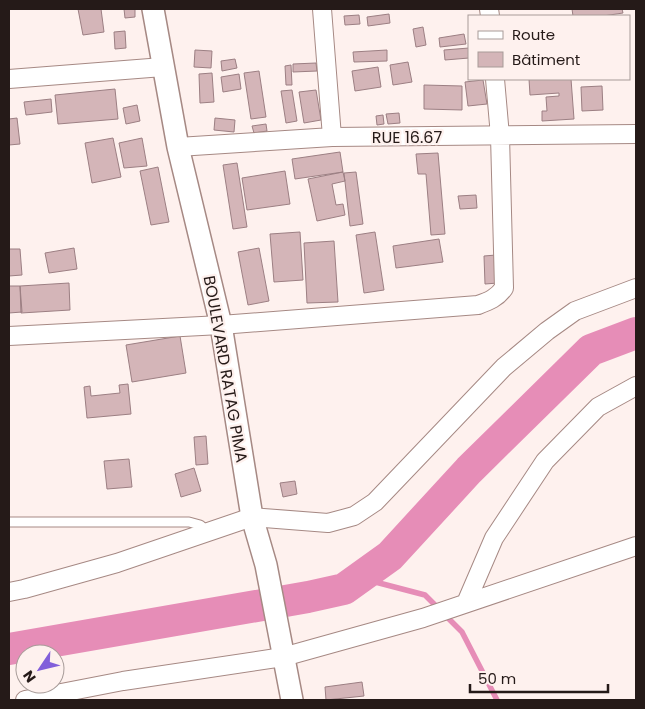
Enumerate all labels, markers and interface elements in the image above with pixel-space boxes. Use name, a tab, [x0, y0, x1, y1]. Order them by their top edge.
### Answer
legend	[468, 15, 630, 80]
text: Route	[512, 24, 555, 45]
text: Bâtiment	[512, 49, 580, 70]
street label: RUE 16.67	[372, 126, 443, 149]
street label: BOULEVARD RATAG PIMA	[198, 274, 253, 465]
north arrow	[15, 644, 65, 694]
scale bar	[470, 662, 608, 694]
text: N	[18, 666, 41, 687]
text: 50 m	[478, 668, 516, 689]

